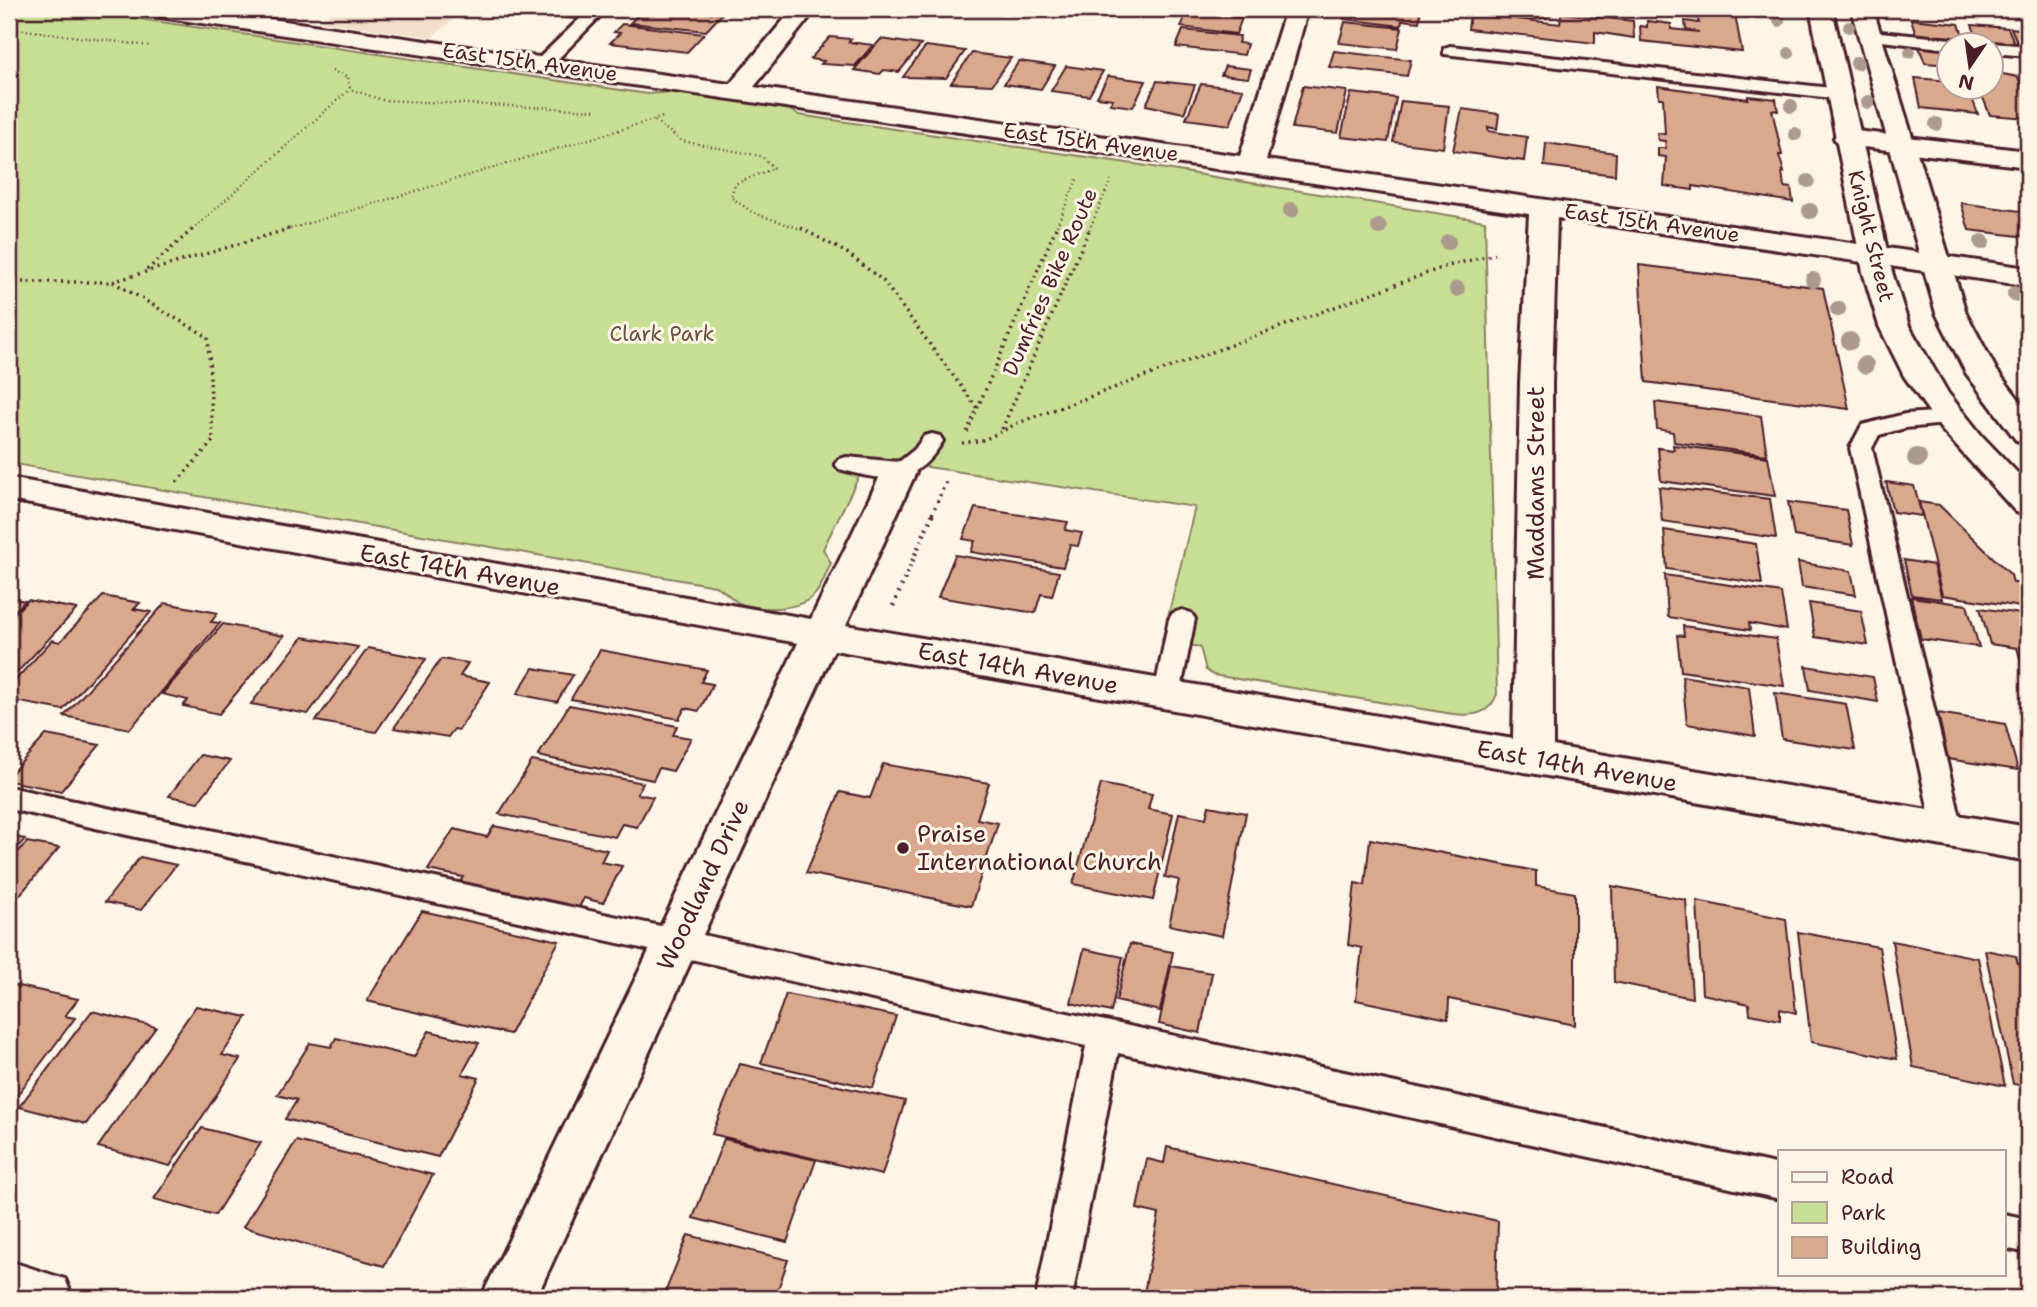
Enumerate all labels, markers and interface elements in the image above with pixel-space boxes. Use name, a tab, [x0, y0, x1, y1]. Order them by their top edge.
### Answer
north arrow	[1936, 32, 2006, 102]
street label: East 15th Avenue	[441, 36, 619, 88]
text: N	[1956, 68, 1976, 96]
street label: East 15th Avenue	[1002, 116, 1180, 168]
street label: Knight Street	[1841, 167, 1901, 305]
street label: Dumfries Bike Route	[996, 184, 1104, 380]
street label: East 15th Avenue	[1563, 197, 1741, 249]
park label: Clark Park	[609, 320, 715, 348]
street label: Maddams Street	[1520, 386, 1552, 580]
street label: East 14th Avenue	[357, 537, 563, 603]
street label: East 14th Avenue	[915, 635, 1121, 701]
street label: East 14th Avenue	[1474, 733, 1680, 799]
street label: Woodland Drive	[649, 794, 757, 976]
place label: Praise International Church	[917, 818, 1162, 878]
marker: Praise International Church	[895, 840, 911, 856]
legend	[1778, 1150, 2006, 1276]
text: Road	[1841, 1163, 1894, 1191]
text: Park	[1841, 1199, 1886, 1227]
text: Building	[1841, 1233, 1921, 1261]

